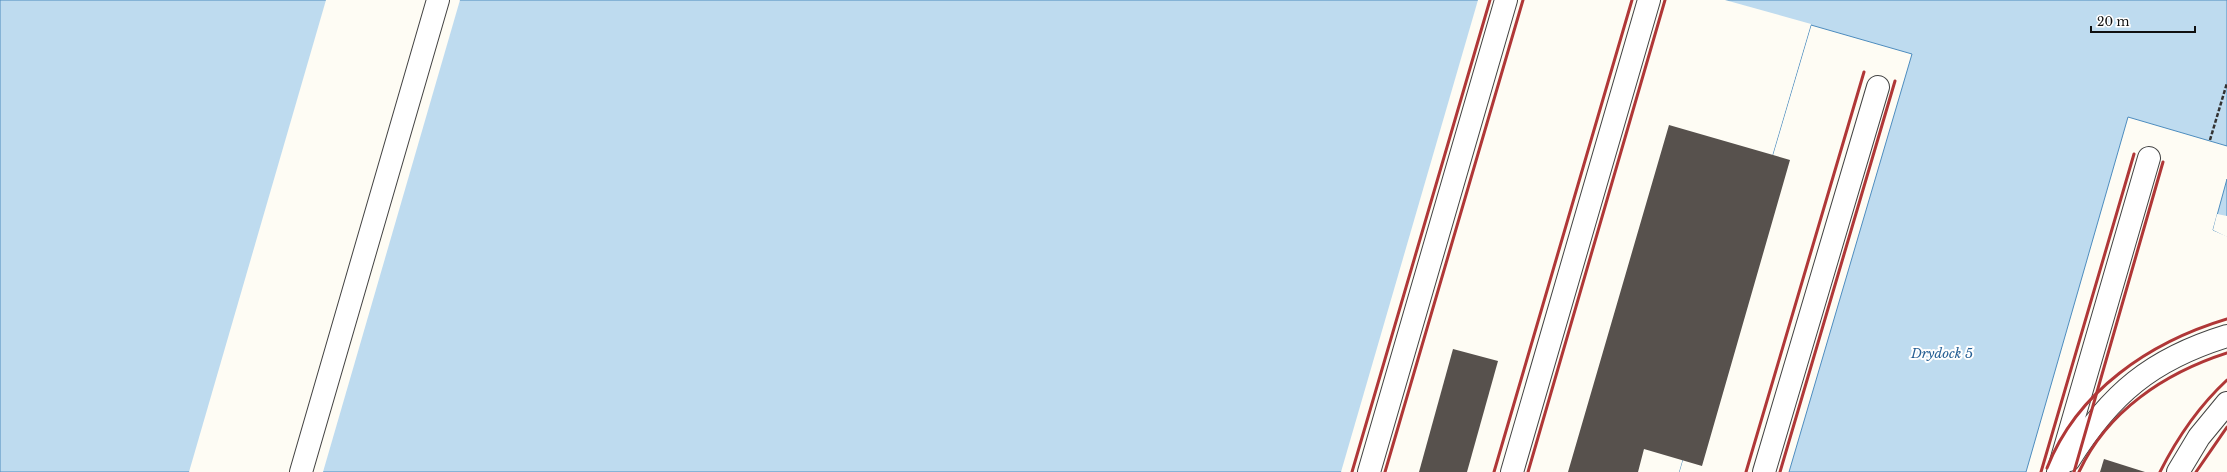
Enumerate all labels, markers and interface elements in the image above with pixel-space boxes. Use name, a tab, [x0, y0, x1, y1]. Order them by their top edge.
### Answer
scale bar	[2091, 8, 2195, 34]
text: 20 m	[2097, 14, 2129, 29]
water label: Drydock 5	[1910, 345, 1973, 362]

